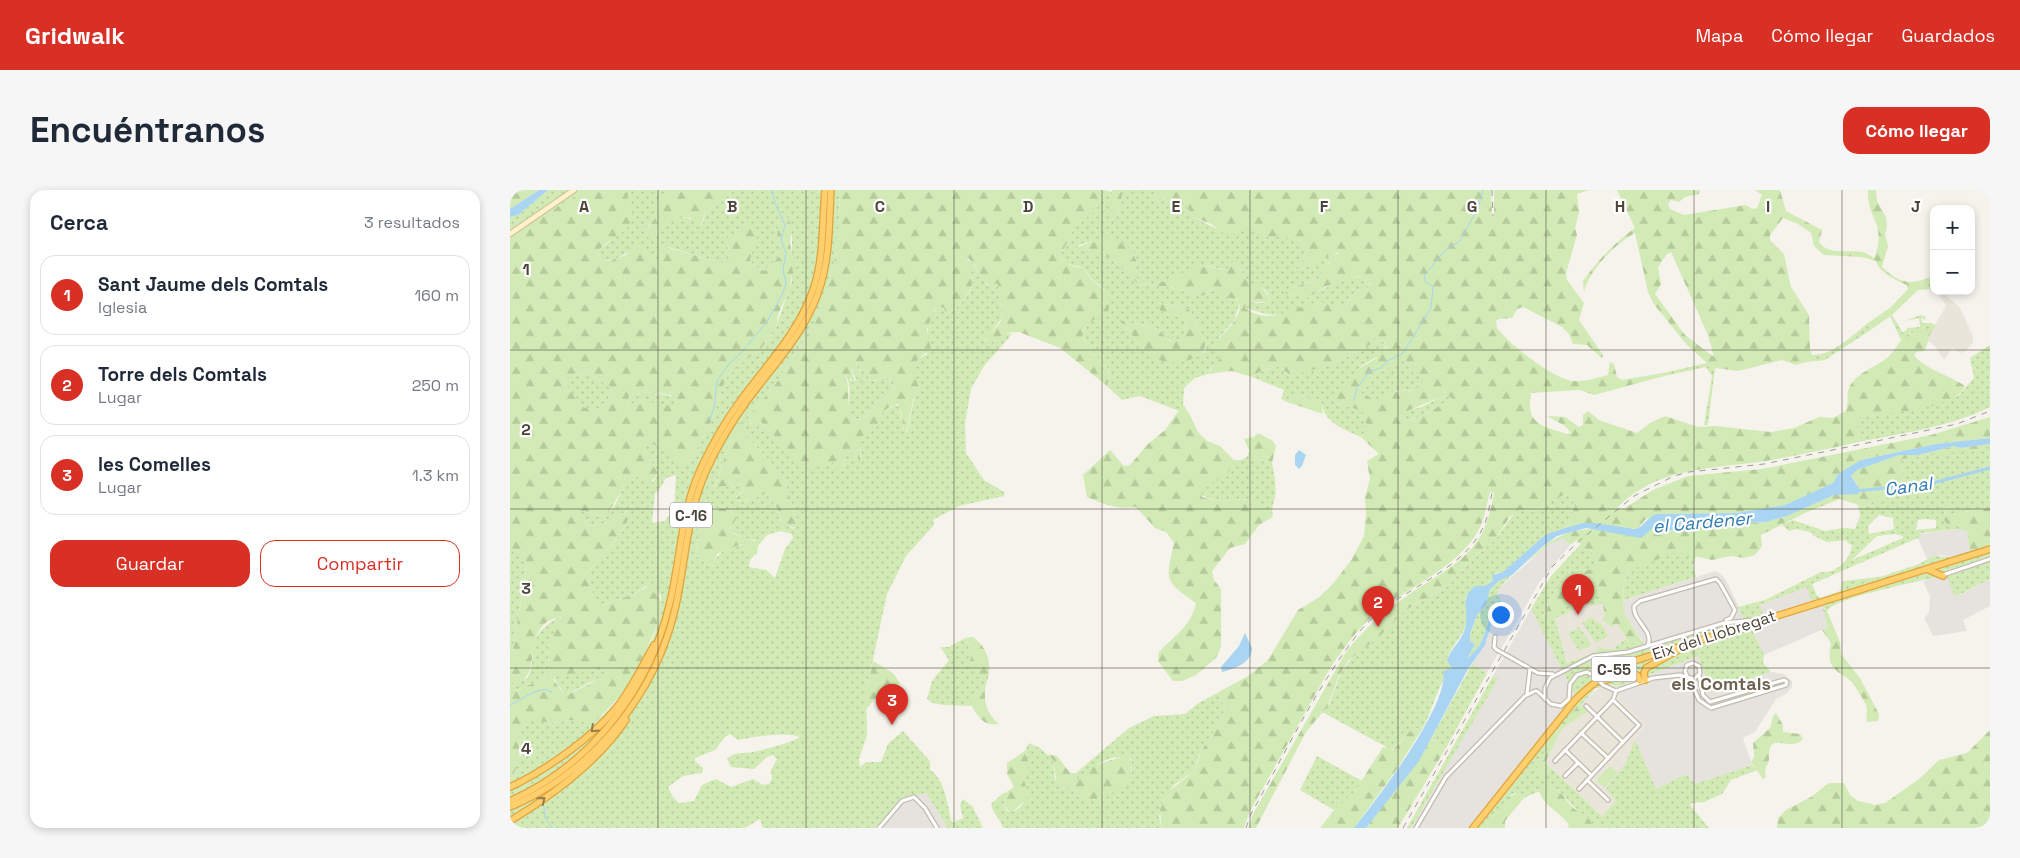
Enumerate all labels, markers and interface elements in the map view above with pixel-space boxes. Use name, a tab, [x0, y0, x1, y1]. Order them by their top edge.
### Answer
text: Gridwalk	[25, 20, 125, 51]
text: Mapa	[1695, 24, 1743, 47]
text: Cómo llegar	[1771, 24, 1873, 47]
text: Guardados	[1901, 24, 1995, 47]
button: Cómo llegar	[1843, 107, 1990, 154]
text: Encuéntranos	[30, 108, 265, 152]
text: A	[579, 196, 589, 217]
text: B	[727, 196, 737, 217]
text: C	[875, 196, 885, 217]
text: D	[1023, 196, 1033, 217]
text: E	[1172, 196, 1181, 217]
text: F	[1320, 196, 1329, 217]
text: G	[1467, 196, 1477, 217]
text: H	[1615, 196, 1625, 217]
text: I	[1766, 196, 1770, 217]
text: J	[1911, 196, 1921, 217]
map controls	[1930, 205, 1975, 295]
button: +	[1930, 205, 1975, 250]
text: Cerca	[50, 209, 108, 236]
text: 3 resultados	[364, 212, 460, 233]
button: −	[1930, 250, 1975, 295]
text: 1	[522, 259, 530, 280]
text: Sant Jaume dels Comtals	[98, 272, 328, 297]
text: 1	[63, 285, 71, 306]
text: 160 m	[414, 285, 459, 306]
text: Iglesia	[98, 297, 147, 318]
text: Torre dels Comtals	[98, 362, 267, 387]
text: 2	[62, 375, 72, 396]
text: 250 m	[412, 375, 459, 396]
text: Lugar	[98, 387, 142, 408]
text: 2	[521, 419, 531, 440]
text: les Comelles	[98, 452, 211, 477]
text: 3	[62, 465, 72, 486]
text: 1.3 km	[412, 465, 459, 486]
water label: Canal	[1883, 471, 1936, 501]
text: Lugar	[98, 477, 142, 498]
road number: C-16	[670, 502, 712, 528]
water label: el Cardener	[1652, 506, 1754, 538]
button: Guardar	[50, 540, 250, 587]
button: Compartir	[260, 540, 460, 587]
pin: 1	[1562, 574, 1594, 615]
text: 3	[521, 578, 531, 599]
pin: 2	[1362, 586, 1394, 627]
your location	[1488, 602, 1514, 628]
street label: Eix del Llobregat	[1650, 605, 1778, 665]
road number: C-55	[1592, 656, 1636, 682]
district label: els Comtals	[1671, 672, 1771, 695]
pin: 3	[876, 684, 908, 725]
one-way arrow	[591, 723, 600, 732]
text: 4	[521, 738, 531, 759]
one-way arrow	[536, 798, 545, 806]

